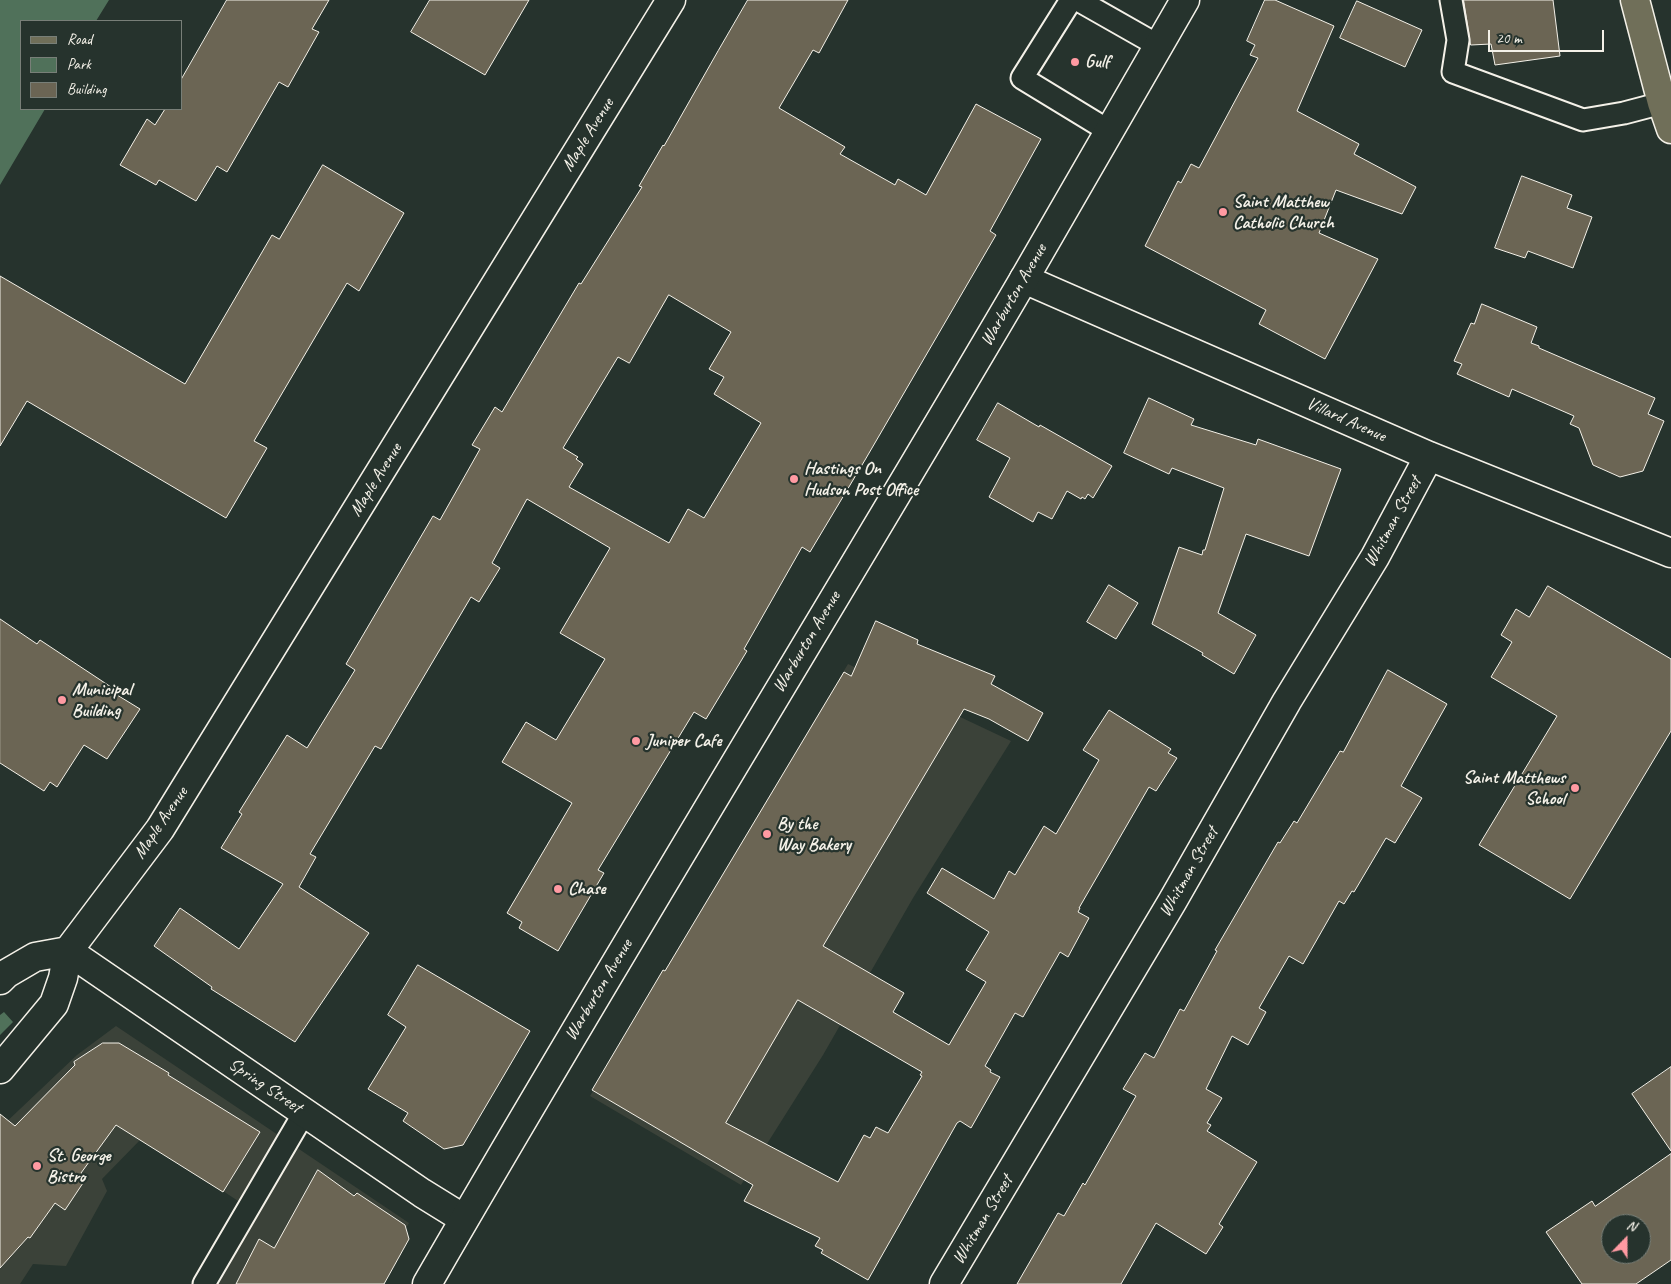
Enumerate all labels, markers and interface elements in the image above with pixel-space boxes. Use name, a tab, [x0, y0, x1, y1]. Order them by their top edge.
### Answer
legend	[20, 20, 182, 110]
scale bar	[1491, 20, 1607, 52]
text: 20 m	[1496, 29, 1522, 48]
text: Road	[67, 30, 92, 49]
place label: Gulf	[1085, 51, 1109, 73]
text: Park	[67, 55, 91, 74]
marker: Gulf	[1069, 56, 1081, 68]
text: Building	[67, 80, 106, 99]
street label: Maple Avenue	[557, 94, 619, 176]
place label: Saint Matthew Catholic Church	[1233, 191, 1334, 233]
marker: Saint Matthew Catholic Church	[1217, 206, 1229, 218]
street label: Warburton Avenue	[976, 240, 1052, 350]
street label: Villard Avenue	[1303, 393, 1389, 447]
street label: Maple Avenue	[345, 439, 407, 521]
place label: Hastings On Hudson Post Office	[804, 458, 918, 500]
marker: Hastings On Hudson Post Office	[788, 473, 800, 485]
street label: Whitman Street	[1359, 473, 1427, 571]
street label: Warburton Avenue	[768, 587, 846, 697]
place label: Municipal Building	[72, 679, 131, 722]
marker: Municipal Building	[56, 694, 68, 706]
place label: Juniper Cafe	[646, 730, 721, 752]
marker: Juniper Cafe	[630, 735, 642, 747]
place label: Saint Matthews School	[1463, 767, 1565, 810]
marker: Saint Matthews School	[1569, 782, 1581, 794]
street label: Maple Avenue	[129, 783, 193, 863]
place label: By the Way Bakery	[777, 813, 851, 856]
street label: Whitman Street	[1155, 823, 1223, 921]
marker: By the Way Bakery	[761, 828, 773, 840]
place label: Chase	[568, 878, 605, 900]
marker: Chase	[552, 883, 564, 895]
street label: Warburton Avenue	[560, 935, 638, 1045]
street label: Spring Street	[224, 1054, 306, 1118]
place label: St. George Bistro	[47, 1145, 111, 1188]
marker: St. George Bistro	[31, 1160, 43, 1172]
street label: Whitman Street	[948, 1172, 1018, 1268]
north arrow	[1601, 1214, 1651, 1264]
text: N	[1624, 1216, 1639, 1235]

